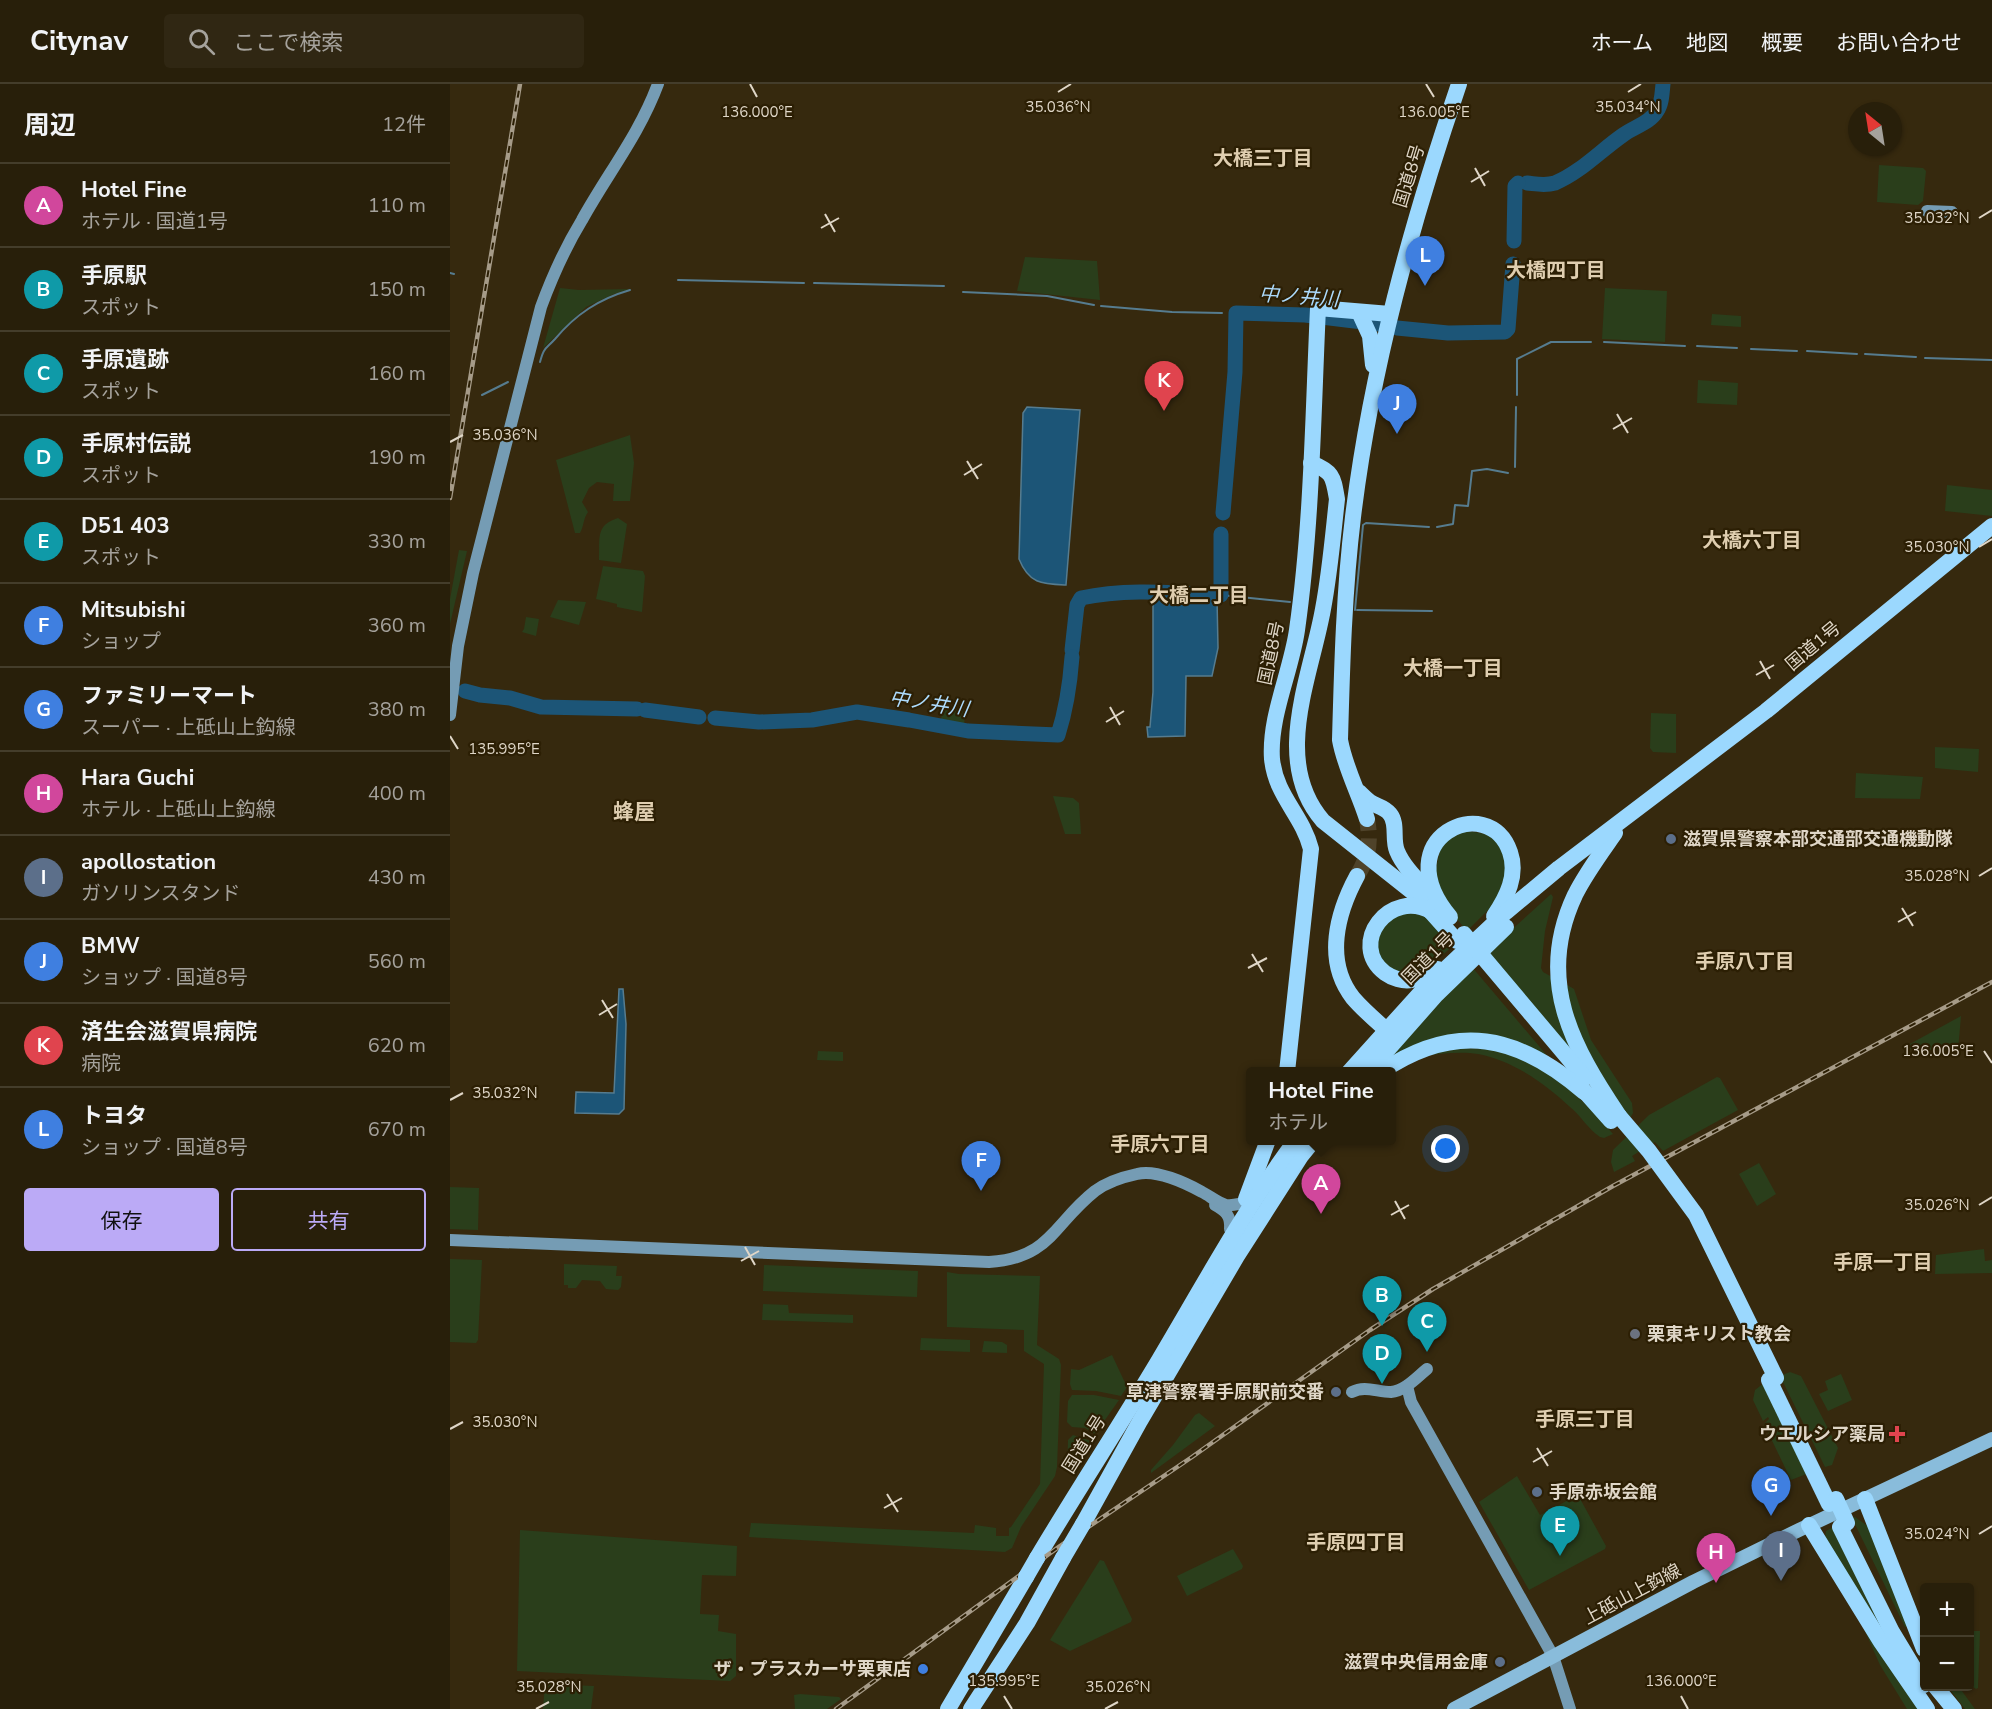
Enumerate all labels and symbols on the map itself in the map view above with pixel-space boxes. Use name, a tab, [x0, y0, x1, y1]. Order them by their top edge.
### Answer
text: 35.036°N	[1025, 97, 1091, 117]
text: 35.034°N	[1595, 97, 1661, 117]
text: 136.000°E	[721, 102, 793, 122]
text: 136.005°E	[1398, 102, 1470, 122]
north arrow	[1848, 102, 1902, 156]
street label: 国道8号	[1388, 142, 1430, 210]
district label: 大橋三丁目	[1213, 145, 1313, 172]
text: 35.032°N	[1904, 208, 1970, 228]
pin: L	[1406, 236, 1444, 286]
district label: 大橋四丁目	[1506, 257, 1606, 284]
water label: 中ノ井川	[1258, 280, 1342, 313]
pin: K	[1144, 362, 1184, 411]
pin: J	[1378, 384, 1416, 434]
text: 35.036°N	[472, 425, 538, 445]
district label: 大橋六丁目	[1702, 527, 1802, 554]
text: 35.030°N	[1904, 537, 1970, 557]
district label: 大橋二丁目	[1149, 582, 1249, 609]
street label: 国道1号	[1780, 616, 1846, 676]
street label: 国道8号	[1253, 619, 1289, 687]
district label: 大橋一丁目	[1403, 655, 1503, 682]
water label: 中ノ井川	[887, 684, 973, 723]
text: 135.995°E	[468, 739, 540, 759]
district label: 蜂屋	[613, 798, 655, 826]
place label: 滋賀県警察本部交通部交通機動隊	[1683, 827, 1953, 851]
marker: 滋賀県警察本部交通部交通機動隊	[1664, 832, 1678, 846]
text: 35.028°N	[1904, 866, 1970, 886]
street label: 国道1号	[1397, 927, 1459, 989]
district label: 手原八丁目	[1695, 948, 1795, 975]
text: 136.005°E	[1902, 1041, 1974, 1061]
text: 35.032°N	[472, 1083, 538, 1103]
district label: 手原六丁目	[1110, 1131, 1210, 1158]
your location	[1431, 1134, 1460, 1163]
pin: F	[962, 1142, 1000, 1191]
pin: A	[1302, 1164, 1340, 1214]
text: 35.026°N	[1904, 1195, 1970, 1215]
district label: 手原一丁目	[1833, 1249, 1933, 1276]
pin: B	[1362, 1276, 1402, 1326]
pin: C	[1408, 1302, 1446, 1352]
place label: 栗東キリスト教会	[1647, 1322, 1791, 1346]
marker: 栗東キリスト教会	[1628, 1327, 1642, 1341]
pin: D	[1362, 1334, 1402, 1384]
place label: 草津警察署手原駅前交番	[1126, 1380, 1324, 1404]
marker: 草津警察署手原駅前交番	[1329, 1385, 1343, 1399]
district label: 手原三丁目	[1535, 1406, 1635, 1433]
street label: 国道1号	[1057, 1410, 1111, 1478]
text: 35.030°N	[472, 1412, 538, 1432]
place label: ウエルシア薬局	[1759, 1422, 1885, 1446]
marker: ウエルシア薬局	[1890, 1427, 1904, 1441]
pin: G	[1752, 1466, 1790, 1516]
place label: 手原赤坂会館	[1549, 1480, 1657, 1504]
marker: 手原赤坂会館	[1530, 1485, 1544, 1499]
pin: E	[1540, 1506, 1580, 1556]
text: 35.024°N	[1904, 1524, 1970, 1544]
district label: 手原四丁目	[1306, 1529, 1406, 1556]
pin: I	[1762, 1532, 1800, 1581]
pin: H	[1696, 1534, 1736, 1583]
street label: 上砥山上鈎線	[1579, 1558, 1685, 1630]
place label: 滋賀中央信用金庫	[1344, 1650, 1488, 1674]
marker: 滋賀中央信用金庫	[1493, 1655, 1507, 1669]
place label: ザ・プラスカーサ栗東店	[714, 1657, 911, 1681]
marker: ザ・プラスカーサ栗東店	[916, 1662, 930, 1676]
text: 135.995°E	[968, 1671, 1040, 1691]
text: 136.000°E	[1645, 1671, 1717, 1691]
text: 35.028°N	[516, 1677, 582, 1697]
text: 35.026°N	[1085, 1677, 1151, 1697]

